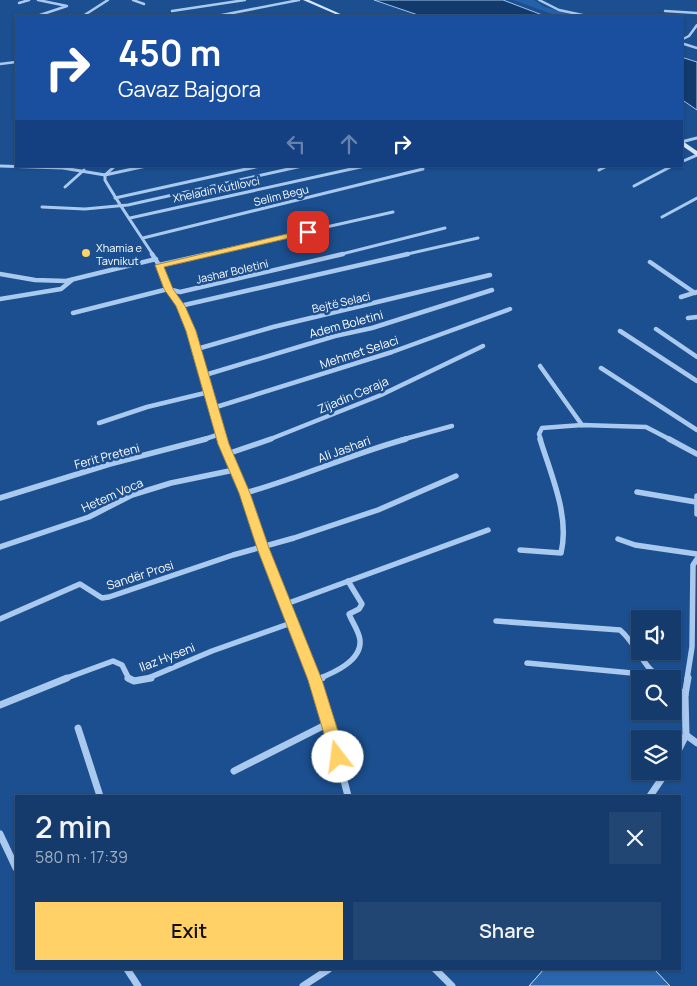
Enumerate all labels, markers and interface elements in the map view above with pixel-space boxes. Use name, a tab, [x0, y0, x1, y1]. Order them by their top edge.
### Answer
text: 450 m	[118, 29, 221, 77]
icon: right	[35, 35, 100, 100]
text: Gavaz Bajgora	[118, 74, 261, 104]
icon: left	[282, 130, 310, 158]
icon: ahead	[335, 130, 363, 158]
icon: right	[388, 130, 416, 158]
street label: Xheladin Kutllovci	[171, 172, 261, 206]
street label: Selim Begu	[252, 181, 310, 209]
pin	[287, 211, 329, 253]
icon: arrive	[294, 218, 322, 246]
place label: Xhamia e Tavnikut	[96, 240, 143, 268]
marker: Xhamia e Tavnikut	[80, 247, 92, 259]
street label: Jashar Boletini	[194, 255, 270, 287]
street label: Bejtë Selaci	[310, 288, 372, 316]
street label: Adem Boletini	[307, 306, 385, 342]
street label: Mehmet Selaci	[318, 331, 400, 373]
street label: Zijadin Ceraja	[315, 372, 391, 418]
street label: Ali Jashari	[315, 432, 373, 466]
street label: Ferit Preteni	[72, 439, 142, 473]
street label: Hetem Voca	[78, 474, 146, 516]
street label: Sandër Prosi	[104, 556, 176, 594]
map controls	[631, 610, 681, 780]
button: sound	[631, 610, 681, 660]
street label: Ilaz Hyseni	[137, 639, 197, 675]
button: search	[631, 670, 681, 720]
position arrow	[311, 730, 363, 782]
button: layers	[631, 730, 681, 780]
text: 2 min	[35, 806, 111, 847]
button: close	[609, 812, 661, 864]
text: 580 m · 17:39	[35, 846, 128, 868]
button: Exit	[35, 902, 343, 960]
button: Share	[353, 902, 661, 960]

